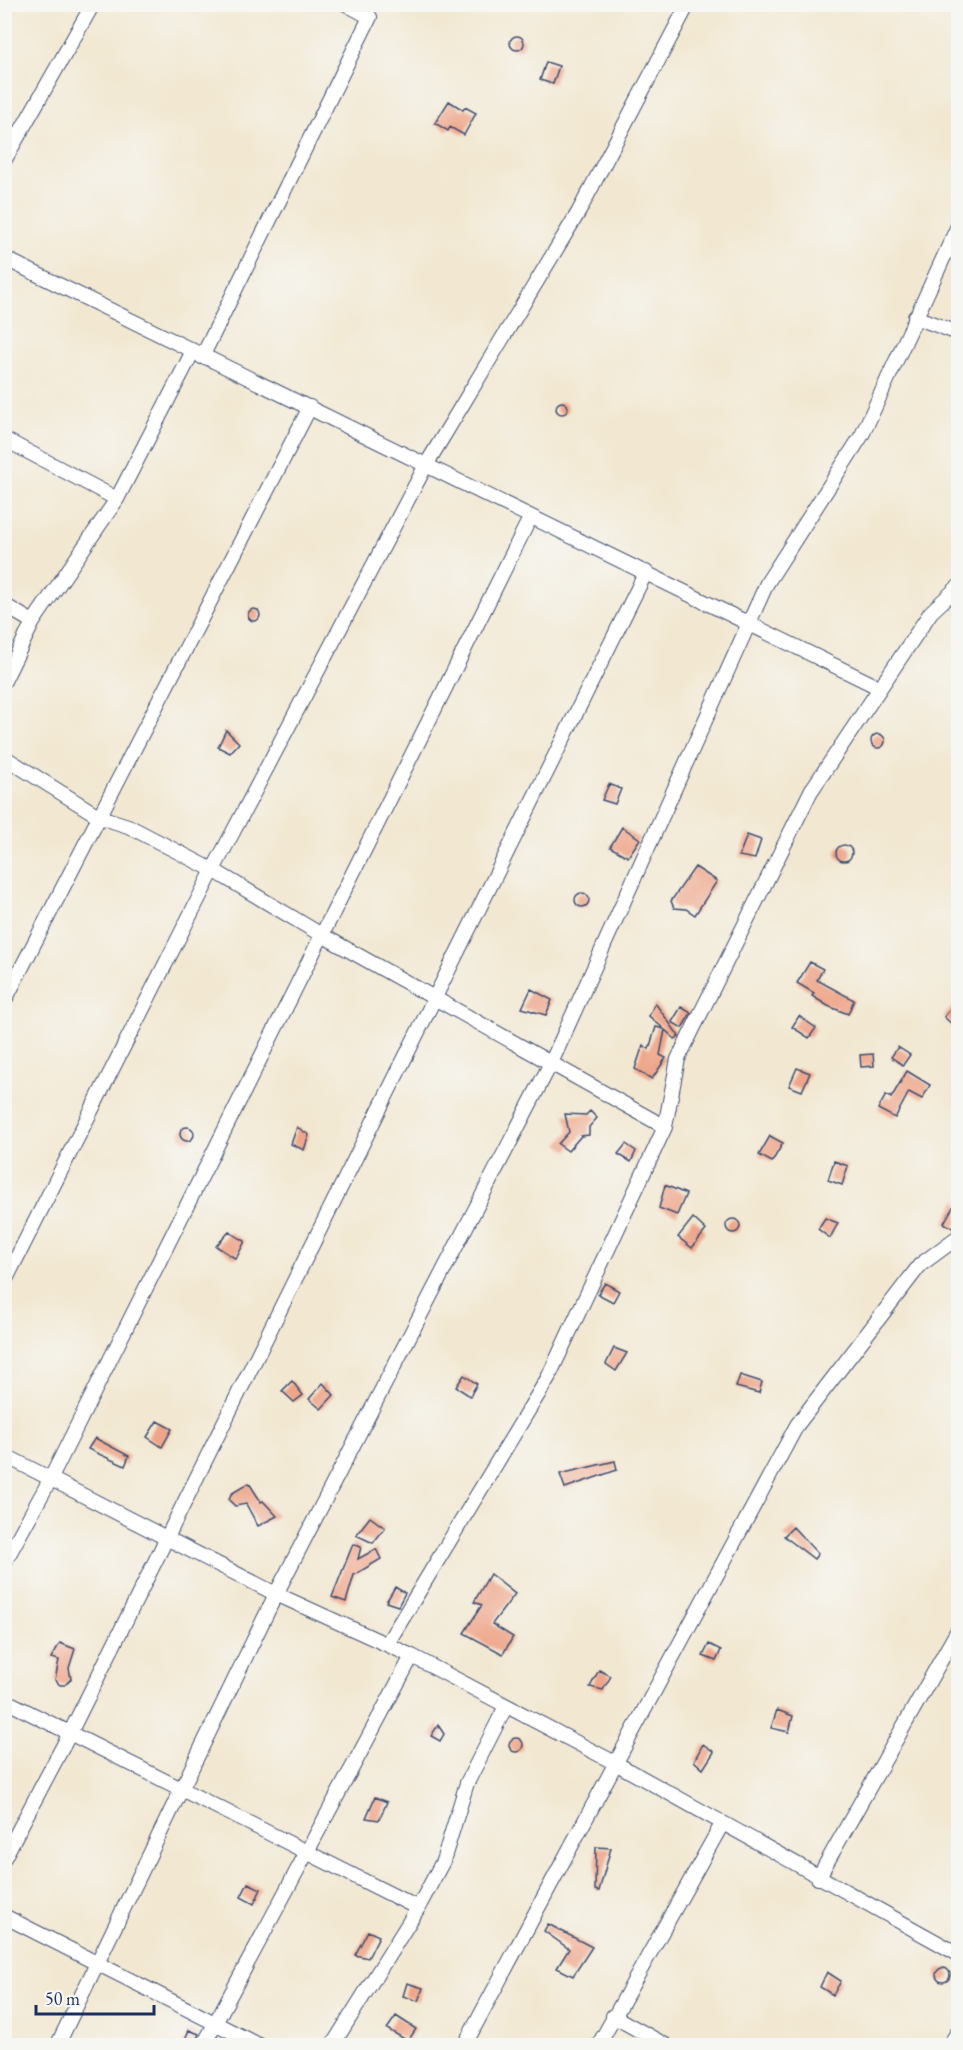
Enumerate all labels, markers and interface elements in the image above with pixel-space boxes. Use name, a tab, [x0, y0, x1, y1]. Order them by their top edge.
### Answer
scale bar	[36, 1978, 154, 2016]
text: 50 m	[45, 1987, 80, 2010]

